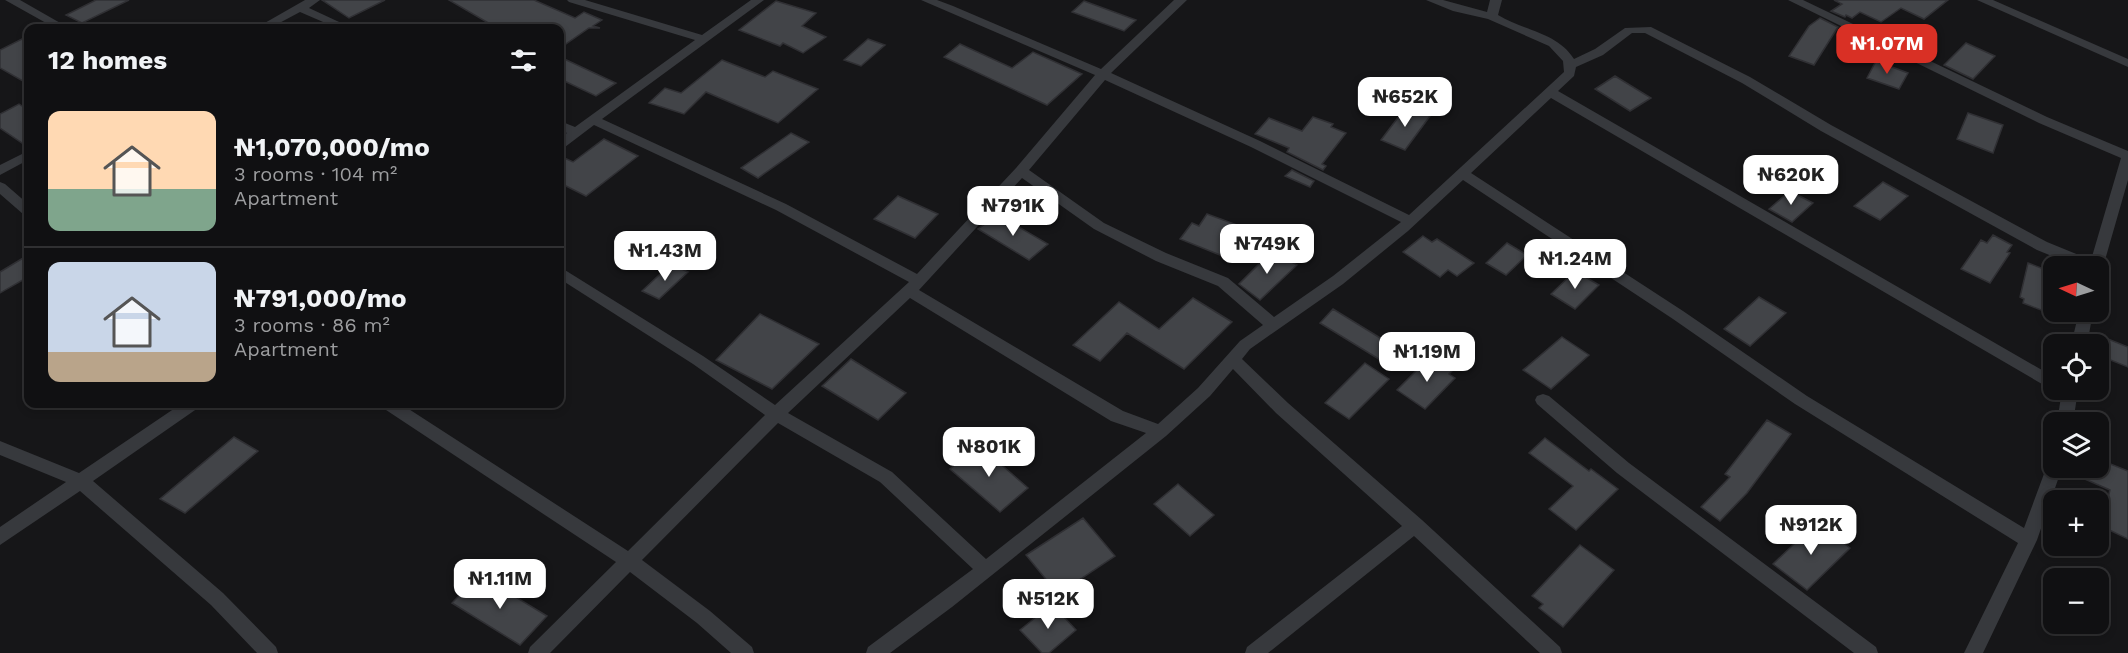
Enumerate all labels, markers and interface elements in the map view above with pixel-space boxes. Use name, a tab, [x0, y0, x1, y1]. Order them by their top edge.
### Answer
pin: ₦1.07M	[1838, 24, 1936, 75]
text: ₦1.07M	[1850, 31, 1924, 55]
icon: filters	[507, 44, 540, 77]
text: 12 homes	[48, 45, 167, 75]
pin: ₦652K	[1363, 77, 1447, 128]
text: ₦652K	[1372, 84, 1438, 108]
text: ₦1,070,000/mo	[234, 132, 430, 162]
icon: home	[96, 135, 168, 207]
pin: ₦620K	[1749, 155, 1833, 206]
text: 3 rooms · 104 m²	[234, 162, 397, 186]
text: ₦620K	[1757, 162, 1825, 186]
text: Apartment	[234, 186, 338, 210]
pin: ₦791K	[971, 186, 1055, 237]
text: ₦791K	[981, 193, 1045, 217]
pin: ₦749K	[1225, 224, 1309, 275]
pin: ₦1.43M	[616, 231, 714, 282]
text: ₦749K	[1234, 231, 1300, 255]
text: ₦1.43M	[628, 238, 702, 262]
pin: ₦1.24M	[1526, 239, 1624, 290]
text: ₦1.24M	[1538, 246, 1612, 270]
north arrow	[2043, 256, 2109, 322]
map controls	[2043, 256, 2109, 634]
text: ₦791,000/mo	[234, 283, 407, 313]
icon: home	[96, 286, 168, 358]
text: 3 rooms · 86 m²	[234, 313, 390, 337]
pin: ₦1.19M	[1378, 332, 1476, 383]
button: locate	[2043, 334, 2109, 400]
text: Apartment	[234, 337, 338, 361]
text: ₦1.19M	[1393, 339, 1461, 363]
button: layers	[2043, 412, 2109, 478]
pin: ₦801K	[947, 427, 1031, 478]
text: ₦801K	[957, 434, 1021, 458]
button: +	[2043, 490, 2109, 556]
pin: ₦912K	[1769, 505, 1853, 556]
text: ₦912K	[1779, 512, 1843, 536]
pin: ₦1.11M	[451, 559, 549, 610]
text: ₦1.11M	[468, 566, 532, 590]
button: −	[2043, 568, 2109, 634]
pin: ₦512K	[1006, 579, 1090, 630]
text: ₦512K	[1017, 586, 1079, 610]

